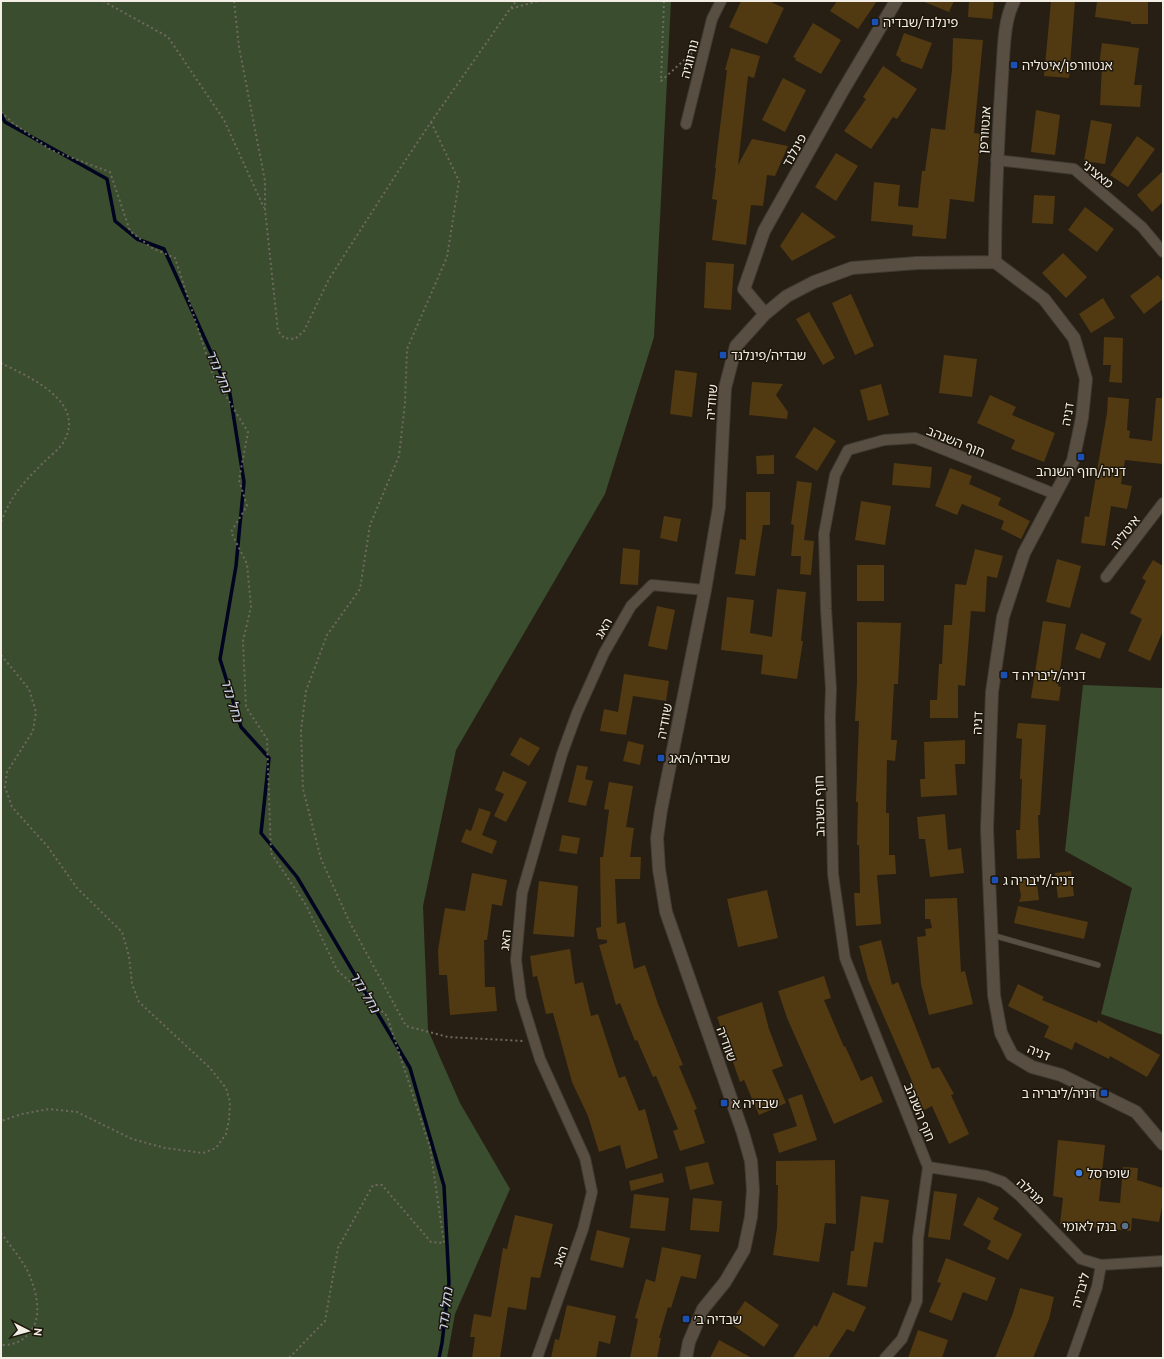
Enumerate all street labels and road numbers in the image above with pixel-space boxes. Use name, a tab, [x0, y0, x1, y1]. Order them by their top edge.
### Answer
street label: נורווגיה	[677, 38, 701, 80]
street label: אנטוורפן	[975, 106, 993, 154]
street label: פינלנד	[779, 131, 809, 169]
street label: מאציני	[1080, 157, 1117, 191]
street label: שוודיה	[702, 383, 720, 421]
street label: דניה	[1058, 401, 1076, 427]
street label: חוף השנהב	[925, 423, 987, 459]
street label: איטליה	[1108, 513, 1142, 551]
street label: האג	[592, 615, 614, 641]
street label: שוודיה	[654, 702, 674, 740]
street label: דניה	[970, 711, 984, 735]
street label: חוף השנהב	[811, 775, 827, 837]
street label: האג	[497, 929, 513, 951]
street label: שוודיה	[714, 1025, 740, 1063]
street label: דניה	[1025, 1041, 1053, 1063]
street label: חוף השנהב	[902, 1081, 938, 1143]
street label: מנילה	[1014, 1175, 1048, 1207]
street label: האג	[550, 1244, 570, 1268]
street label: ליבריה	[1068, 1271, 1092, 1309]

